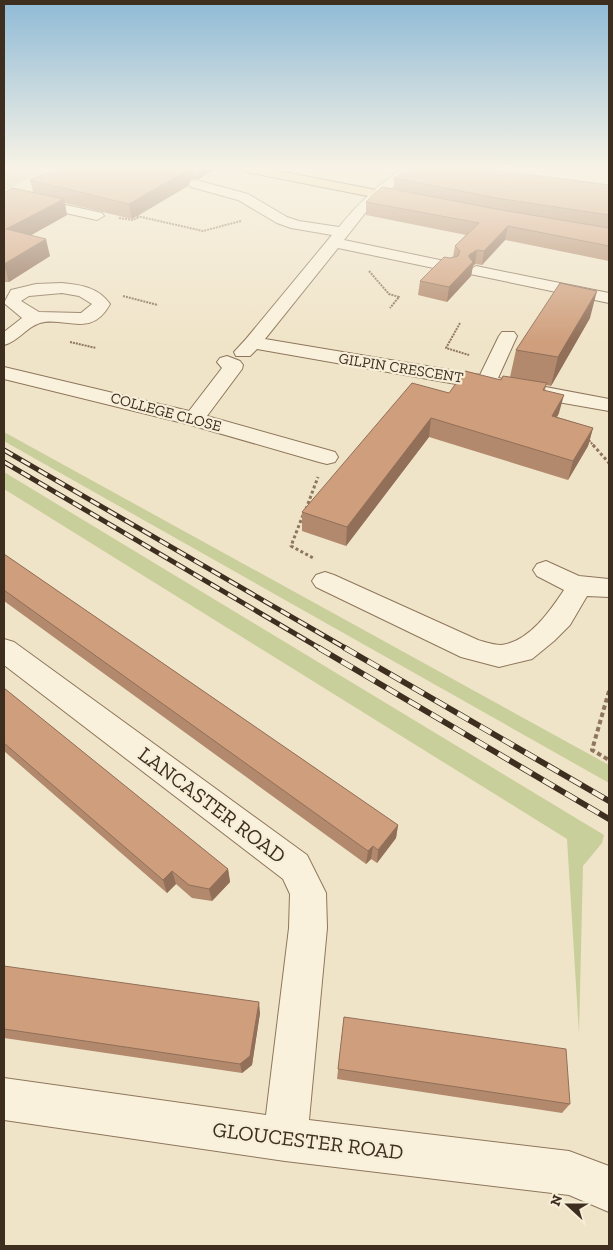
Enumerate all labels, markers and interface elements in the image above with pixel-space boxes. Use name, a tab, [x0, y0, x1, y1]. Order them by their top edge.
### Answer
street label: GILPIN CRESCENT	[337, 349, 465, 387]
street label: COLLEGE CLOSE	[109, 389, 223, 435]
street label: LANCASTER ROAD	[134, 741, 291, 868]
street label: GLOUCESTER ROAD	[211, 1116, 405, 1165]
north arrow	[543, 1180, 593, 1230]
text: N	[546, 1192, 566, 1209]

